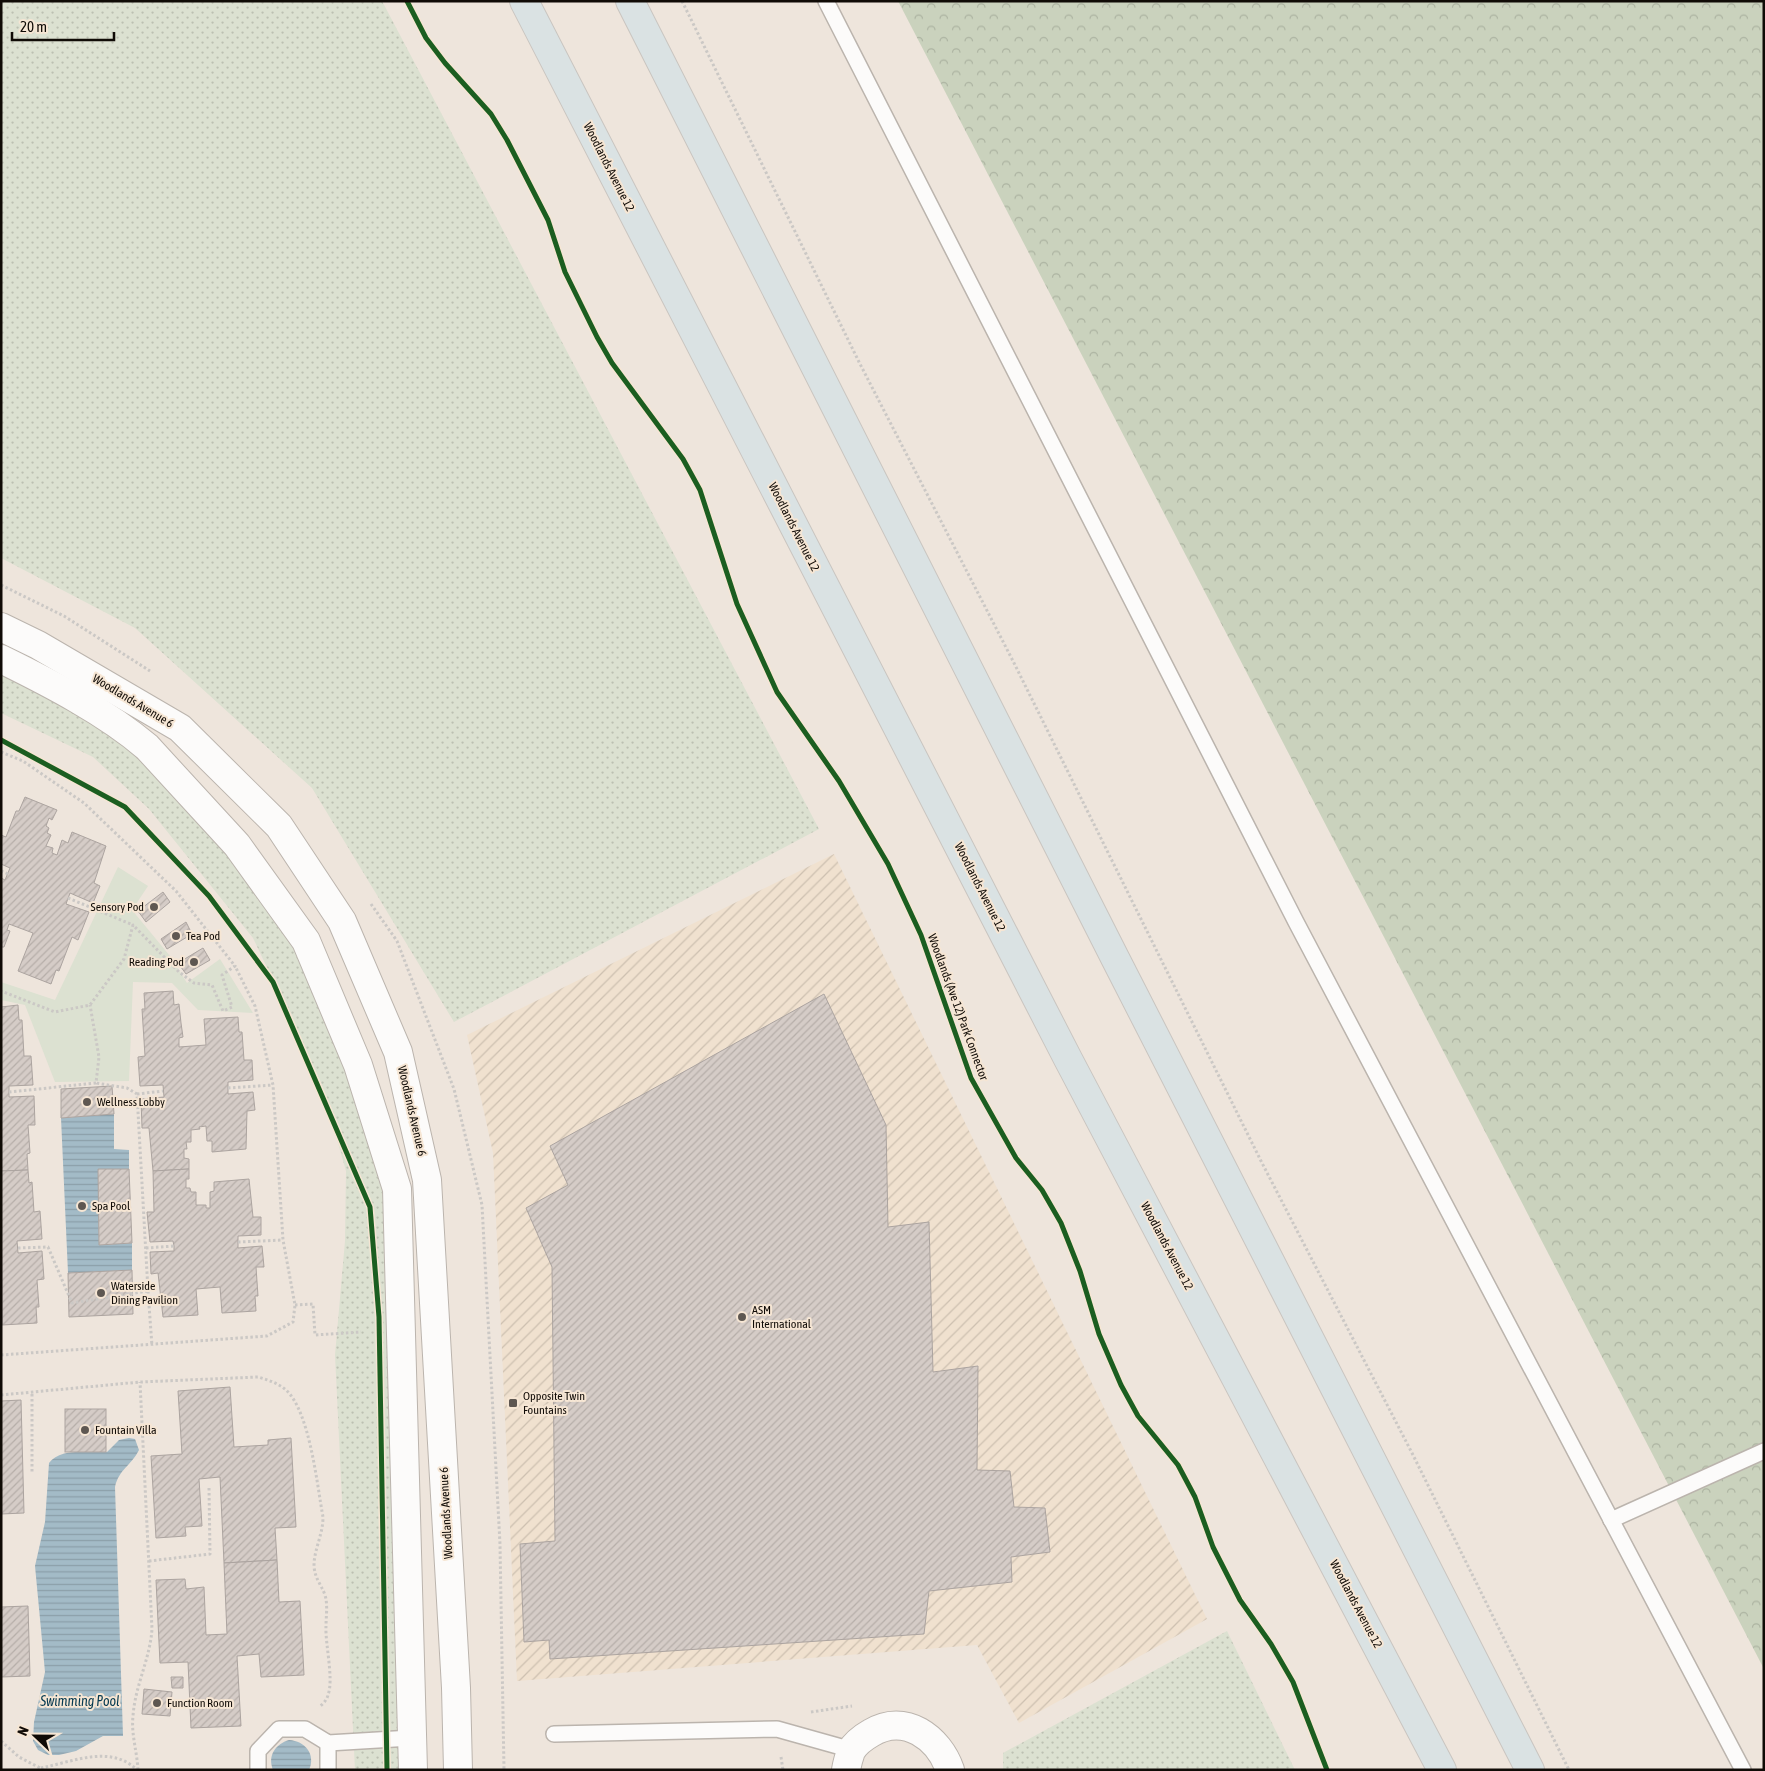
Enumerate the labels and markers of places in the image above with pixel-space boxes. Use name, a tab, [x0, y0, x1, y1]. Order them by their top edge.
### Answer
place label: Sensory Pod	[91, 900, 144, 914]
marker: Sensory Pod	[148, 901, 160, 913]
place label: Tea Pod	[186, 929, 220, 943]
marker: Tea Pod	[170, 930, 182, 942]
place label: Reading Pod	[129, 955, 184, 969]
marker: Reading Pod	[188, 956, 200, 968]
place label: Wellness Lobby	[97, 1095, 165, 1109]
marker: Wellness Lobby	[81, 1096, 93, 1108]
place label: Spa Pool	[92, 1199, 131, 1213]
marker: Spa Pool	[76, 1200, 88, 1212]
place label: Waterside Dining Pavilion	[111, 1279, 178, 1307]
marker: Waterside Dining Pavilion	[95, 1287, 107, 1299]
place label: ASM International	[752, 1303, 812, 1331]
marker: ASM International	[736, 1311, 748, 1323]
place label: Opposite Twin Fountains	[523, 1389, 585, 1417]
marker: Opposite Twin Fountains	[507, 1397, 519, 1409]
place label: Fountain Villa	[95, 1423, 157, 1437]
marker: Fountain Villa	[79, 1424, 91, 1436]
place label: Function Room	[167, 1696, 233, 1710]
marker: Function Room	[151, 1697, 163, 1709]

